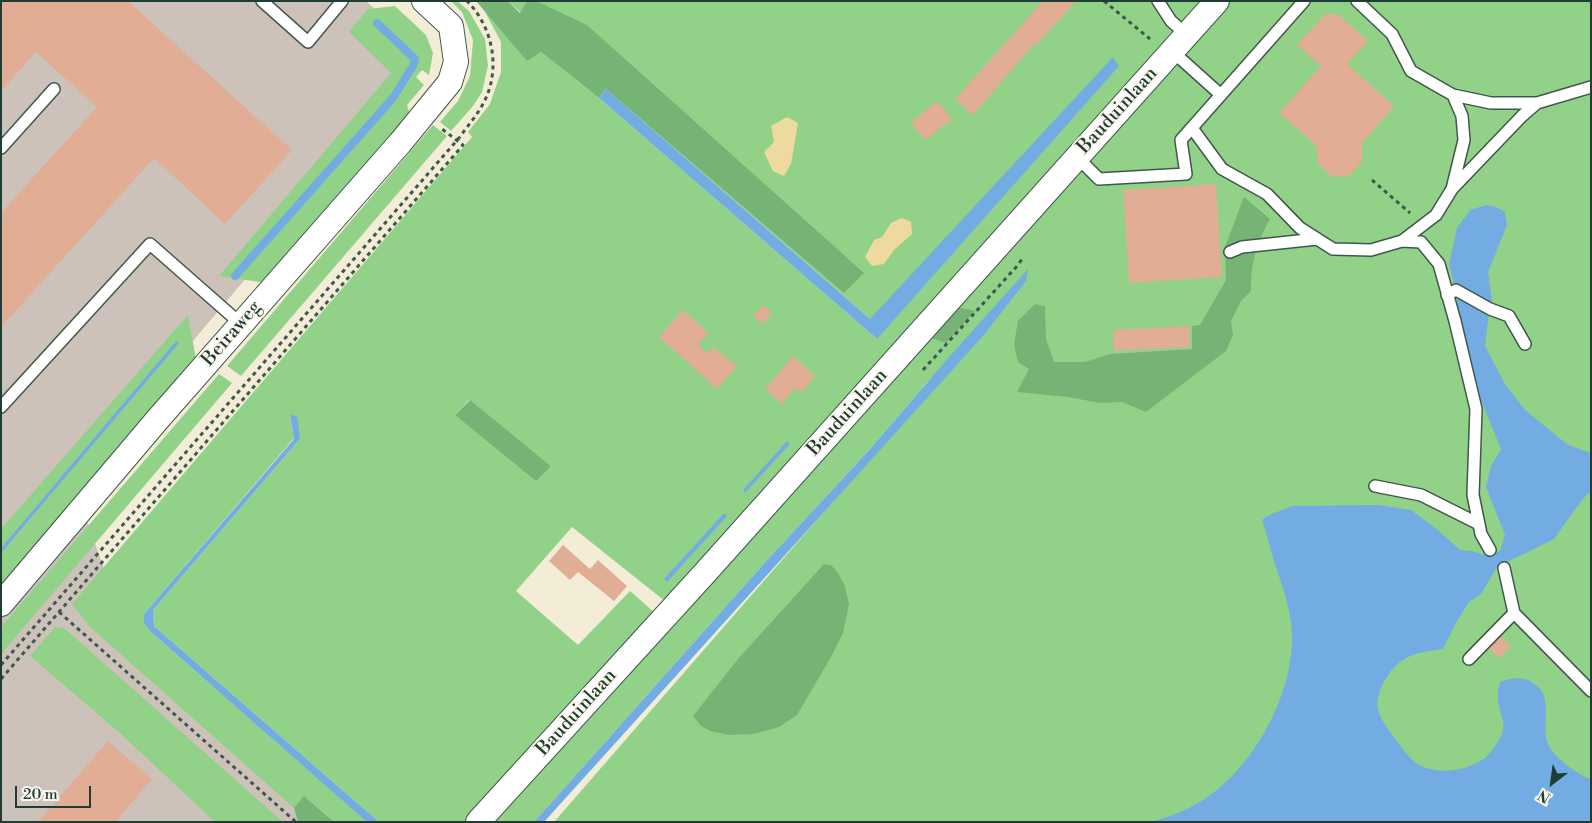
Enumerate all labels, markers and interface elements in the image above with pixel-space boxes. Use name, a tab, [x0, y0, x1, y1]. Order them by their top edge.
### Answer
street label: Bauduinlaan	[1073, 63, 1163, 159]
street label: Beiraweg	[197, 297, 267, 371]
street label: Bauduinlaan	[803, 365, 893, 461]
street label: Bauduinlaan	[532, 665, 622, 761]
north arrow	[1527, 758, 1577, 808]
scale bar	[18, 776, 94, 808]
text: 20 m	[23, 785, 58, 804]
text: N	[1535, 785, 1554, 807]

